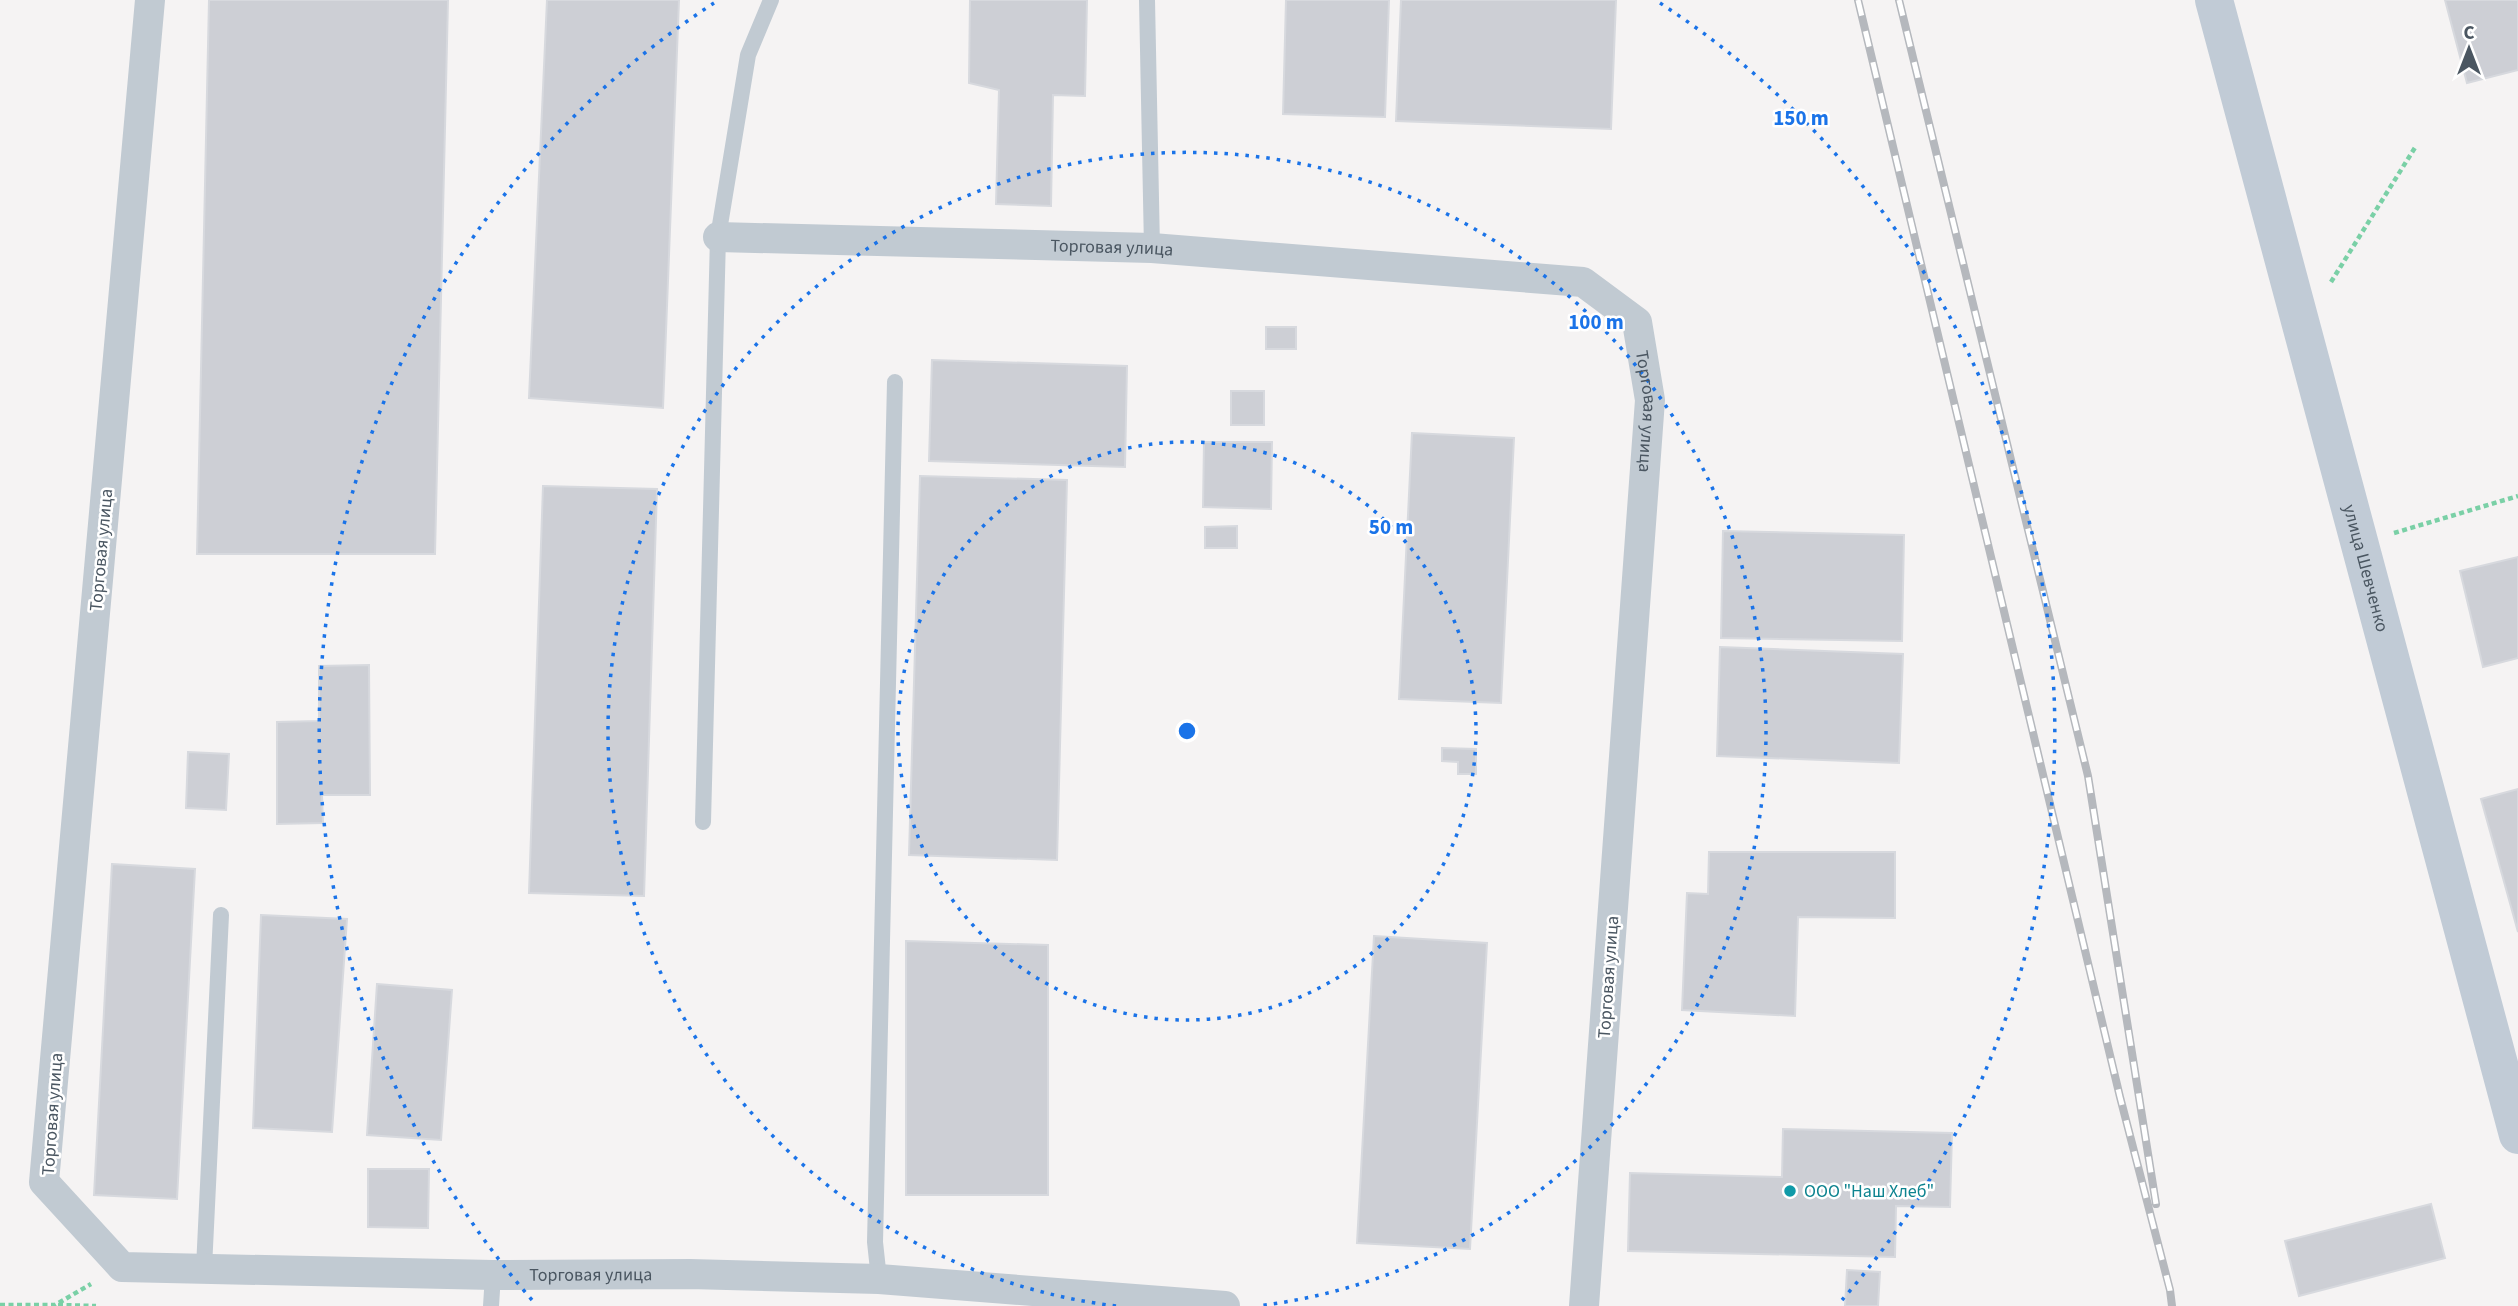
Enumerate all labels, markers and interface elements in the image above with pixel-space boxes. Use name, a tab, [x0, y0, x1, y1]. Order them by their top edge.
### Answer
north arrow	[2434, 14, 2504, 84]
text: С	[2463, 20, 2475, 47]
text: 150 m	[1773, 103, 1829, 133]
street label: Торговая улица	[1050, 233, 1174, 263]
text: 100 m	[1568, 307, 1624, 337]
street label: Торговая улица	[1629, 348, 1662, 473]
street label: Торговая улица	[84, 488, 119, 612]
street label: улица Шевченко	[2337, 502, 2395, 635]
text: 50 m	[1369, 512, 1413, 542]
centre of rings	[1175, 719, 1199, 743]
street label: Торговая улица	[1592, 915, 1625, 1039]
street label: Торговая улица	[36, 1052, 69, 1176]
place label: ООО "Наш Хлеб"	[1804, 1179, 1934, 1204]
marker: ООО "Наш Хлеб"	[1782, 1183, 1798, 1199]
street label: Торговая улица	[529, 1262, 652, 1288]

